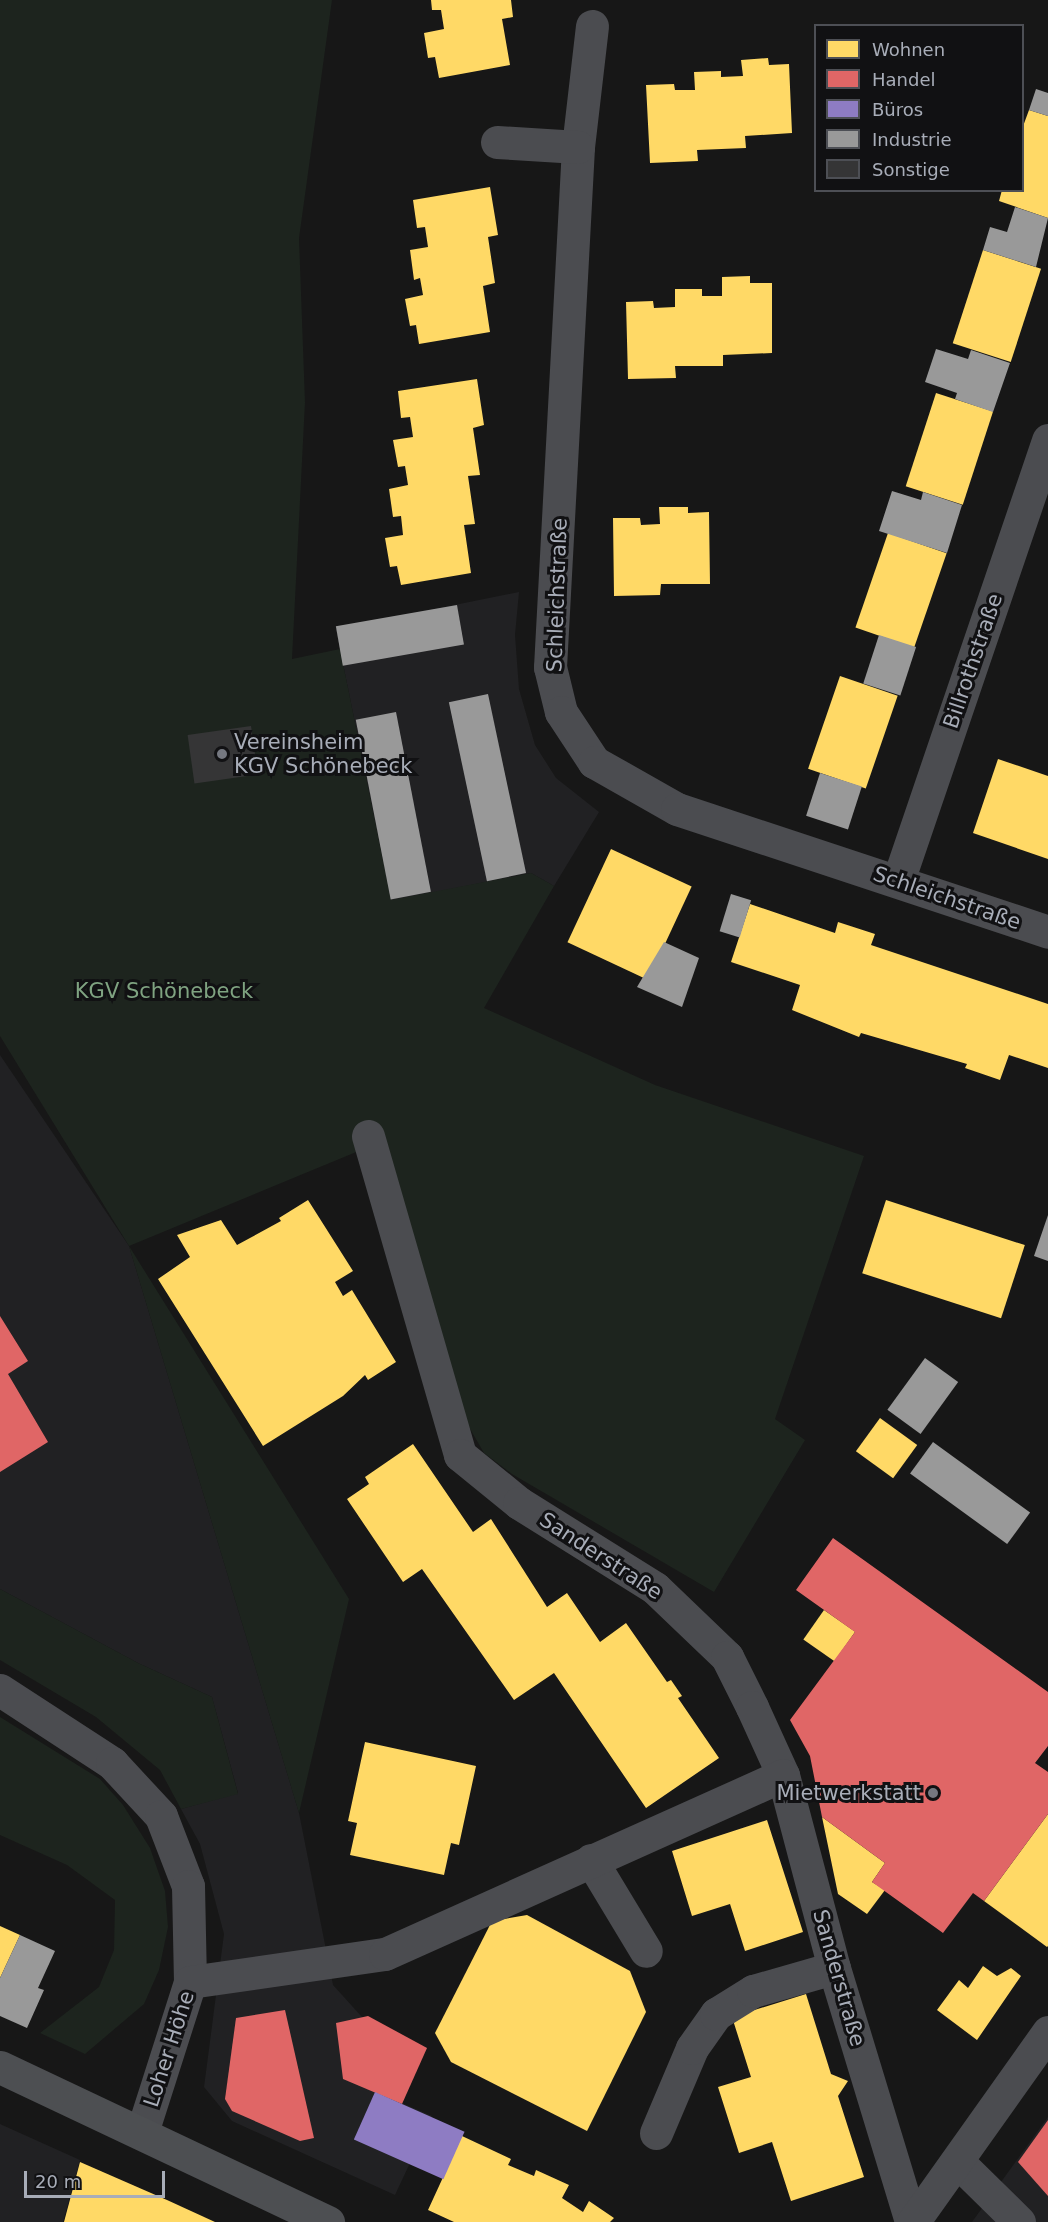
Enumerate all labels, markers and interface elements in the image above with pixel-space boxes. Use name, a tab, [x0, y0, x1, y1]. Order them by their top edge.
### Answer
legend	[814, 24, 1024, 192]
text: Wohnen	[872, 39, 945, 60]
text: Handel	[872, 69, 935, 90]
text: Büros	[872, 99, 923, 120]
text: Industrie	[872, 129, 951, 150]
text: Sonstige	[872, 159, 950, 180]
street label: Schleichstraße	[542, 517, 572, 673]
street label: Billrothstraße	[938, 590, 1008, 732]
place label: Vereinsheim KGV Schönebeck	[234, 729, 412, 779]
marker: Vereinsheim KGV Schönebeck	[215, 747, 229, 761]
street label: Schleichstraße	[870, 861, 1024, 935]
park label: KGV Schönebeck	[75, 978, 253, 1004]
street label: Sanderstraße	[535, 1507, 667, 1605]
place label: Mietwerkstatt	[776, 1780, 921, 1806]
marker: Mietwerkstatt	[926, 1786, 940, 1800]
street label: Sanderstraße	[807, 1907, 871, 2049]
street label: Loher Höhe	[138, 1988, 200, 2110]
scale bar	[27, 2159, 168, 2197]
text: 20 m	[35, 2171, 81, 2192]

